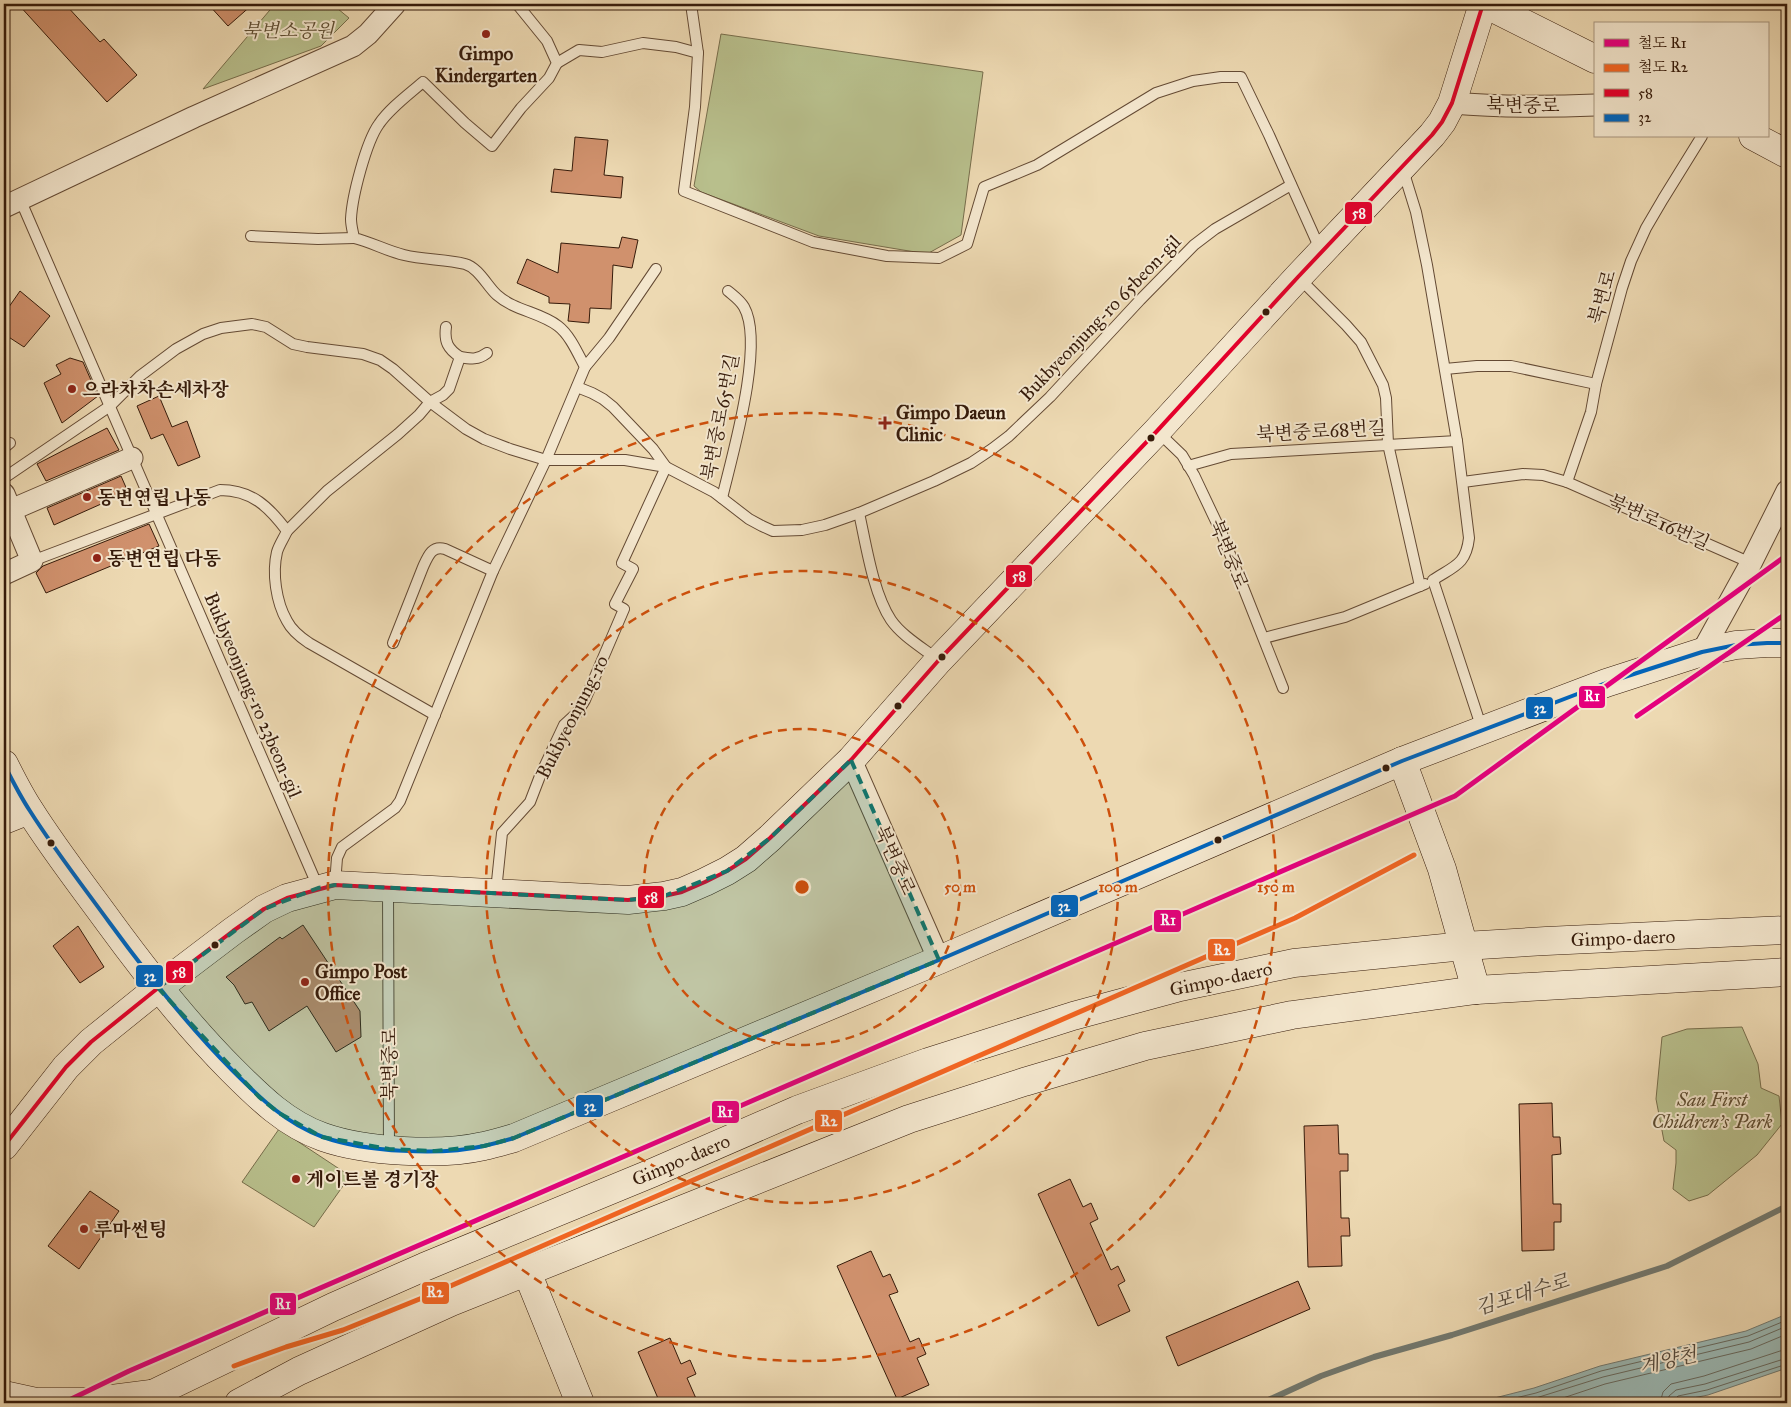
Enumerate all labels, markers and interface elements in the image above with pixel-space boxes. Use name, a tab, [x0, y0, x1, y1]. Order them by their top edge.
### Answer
park label: 북변소공원	[242, 19, 336, 42]
legend	[1594, 22, 1768, 138]
marker: Gimpo Kindergarten	[480, 28, 492, 40]
text: 철도 R1	[1638, 34, 1687, 52]
place label: Gimpo Kindergarten	[435, 42, 538, 88]
text: 철도 R2	[1638, 58, 1689, 76]
text: 58	[1638, 84, 1653, 102]
street label: 북변중로	[1486, 94, 1560, 117]
text: 32	[1638, 108, 1652, 126]
line badge: 58	[1344, 201, 1373, 225]
text: 58	[1352, 205, 1366, 222]
street label: Bukbyeonjung-ro 65beon-gil	[1014, 229, 1187, 407]
street label: 북변로	[1583, 267, 1621, 327]
unlabelled marker	[1261, 307, 1271, 317]
street label: 북변중로65번길	[696, 352, 744, 482]
place label: 으라차차손세차장	[82, 378, 229, 401]
marker: 으라차차손세차장	[66, 383, 78, 395]
place label: Gimpo Daeun Clinic	[896, 401, 1006, 446]
marker: Gimpo Daeun Clinic	[878, 416, 892, 430]
street label: 북변중로68번길	[1256, 416, 1386, 446]
unlabelled marker	[1146, 433, 1156, 443]
place label: 동변연립 나동	[97, 486, 211, 509]
street label: 북변로16번길	[1605, 489, 1713, 555]
marker: 동변연립 나동	[81, 491, 93, 503]
street label: 북변중로	[1205, 516, 1253, 592]
place label: 동변연립 다동	[107, 547, 221, 570]
marker: 동변연립 다동	[91, 552, 103, 564]
line badge: 58	[1005, 564, 1033, 588]
text: 58	[1012, 568, 1026, 585]
street label: Bukbyeonjung-ro 23beon-gil	[198, 589, 307, 802]
street label: Bukbyeonjung-ro	[531, 651, 614, 783]
unlabelled marker	[937, 652, 947, 662]
line badge: R1	[1578, 685, 1606, 709]
text: R1	[1584, 688, 1600, 705]
line badge: 32	[1525, 696, 1554, 720]
text: 32	[1534, 700, 1547, 718]
unlabelled marker	[893, 701, 903, 711]
unlabelled marker	[1381, 763, 1391, 773]
street label: 북변중로	[870, 822, 920, 898]
unlabelled marker	[1213, 835, 1223, 845]
unlabelled marker	[46, 838, 56, 848]
centre of rings	[793, 878, 811, 896]
text: 50 m	[944, 878, 976, 896]
text: 100 m	[1098, 878, 1138, 896]
text: 150 m	[1257, 878, 1295, 896]
line badge: 58	[637, 885, 665, 909]
text: 58	[644, 889, 658, 906]
line badge: 32	[1050, 894, 1079, 918]
text: 32	[1058, 898, 1071, 916]
line badge: R1	[1153, 909, 1182, 933]
text: R1	[1160, 912, 1176, 929]
street label: Gimpo-daero	[1570, 925, 1676, 951]
line badge: R2	[1207, 938, 1236, 962]
unlabelled marker	[210, 940, 220, 950]
text: R2	[1214, 942, 1231, 959]
street label: Gimpo-daero	[1168, 957, 1275, 1001]
line badge: 58	[165, 960, 194, 984]
place label: Gimpo Post Office	[315, 960, 407, 1005]
line badge: 32	[135, 964, 164, 988]
text: 58	[172, 964, 186, 981]
text: 32	[144, 968, 157, 986]
marker: Gimpo Post Office	[299, 976, 311, 988]
street label: 북변중로	[378, 1027, 401, 1101]
park label: Sau First Children’s Park	[1652, 1088, 1773, 1133]
line badge: 32	[575, 1094, 604, 1118]
text: 32	[584, 1098, 597, 1116]
line badge: R1	[711, 1100, 740, 1124]
text: R1	[717, 1104, 733, 1121]
line badge: R2	[814, 1109, 843, 1133]
text: R2	[821, 1113, 838, 1130]
street label: Gimpo-daero	[628, 1129, 734, 1191]
place label: 게이트볼 경기장	[306, 1168, 439, 1191]
marker: 게이트볼 경기장	[290, 1173, 302, 1185]
place label: 루마썬팅	[94, 1218, 167, 1241]
marker: 루마썬팅	[78, 1223, 90, 1235]
water label: 김포대수로	[1472, 1268, 1572, 1320]
line badge: R2	[421, 1281, 450, 1305]
text: R2	[427, 1284, 444, 1301]
line badge: R1	[269, 1292, 297, 1316]
text: R1	[275, 1296, 291, 1313]
water label: 계양천	[1637, 1341, 1701, 1378]

